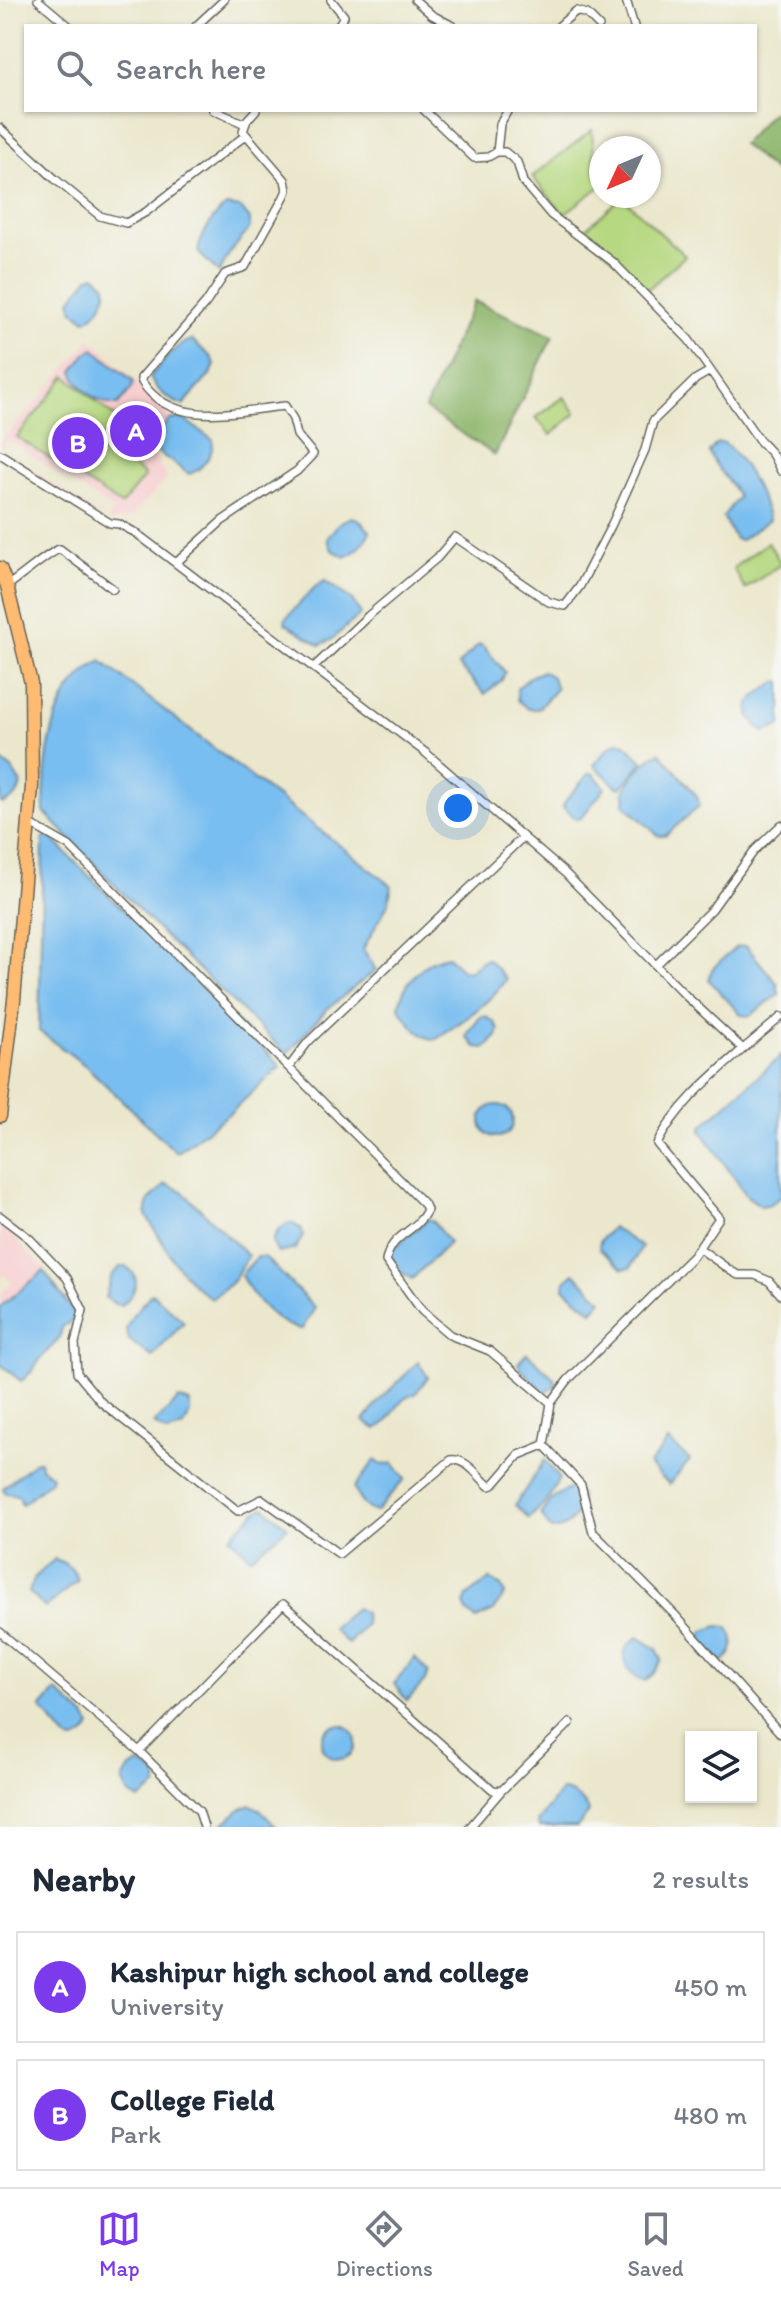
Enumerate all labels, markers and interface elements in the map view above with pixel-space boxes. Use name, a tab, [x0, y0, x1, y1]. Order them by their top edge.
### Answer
search box	[24, 24, 757, 112]
icon: search	[52, 46, 96, 90]
text: Search here	[116, 50, 266, 87]
north arrow	[589, 136, 661, 208]
pin: A	[110, 401, 162, 461]
pin: B	[52, 413, 104, 473]
your location	[438, 788, 478, 828]
map controls	[685, 1731, 757, 1803]
button: layers	[685, 1731, 757, 1803]
text: Nearby	[32, 1859, 135, 1900]
text: 2 results	[652, 1863, 749, 1895]
text: Kashipur high school and college	[110, 1953, 529, 1990]
text: A	[52, 1971, 68, 2003]
text: 450 m	[674, 1971, 747, 2003]
text: University	[110, 1990, 224, 2022]
text: College Field	[110, 2081, 274, 2118]
text: B	[52, 2099, 68, 2131]
text: 480 m	[673, 2099, 747, 2131]
text: Park	[110, 2118, 161, 2150]
tab: Map	[97, 2207, 141, 2282]
tab: Directions	[336, 2207, 433, 2282]
tab: Saved	[627, 2207, 684, 2282]

